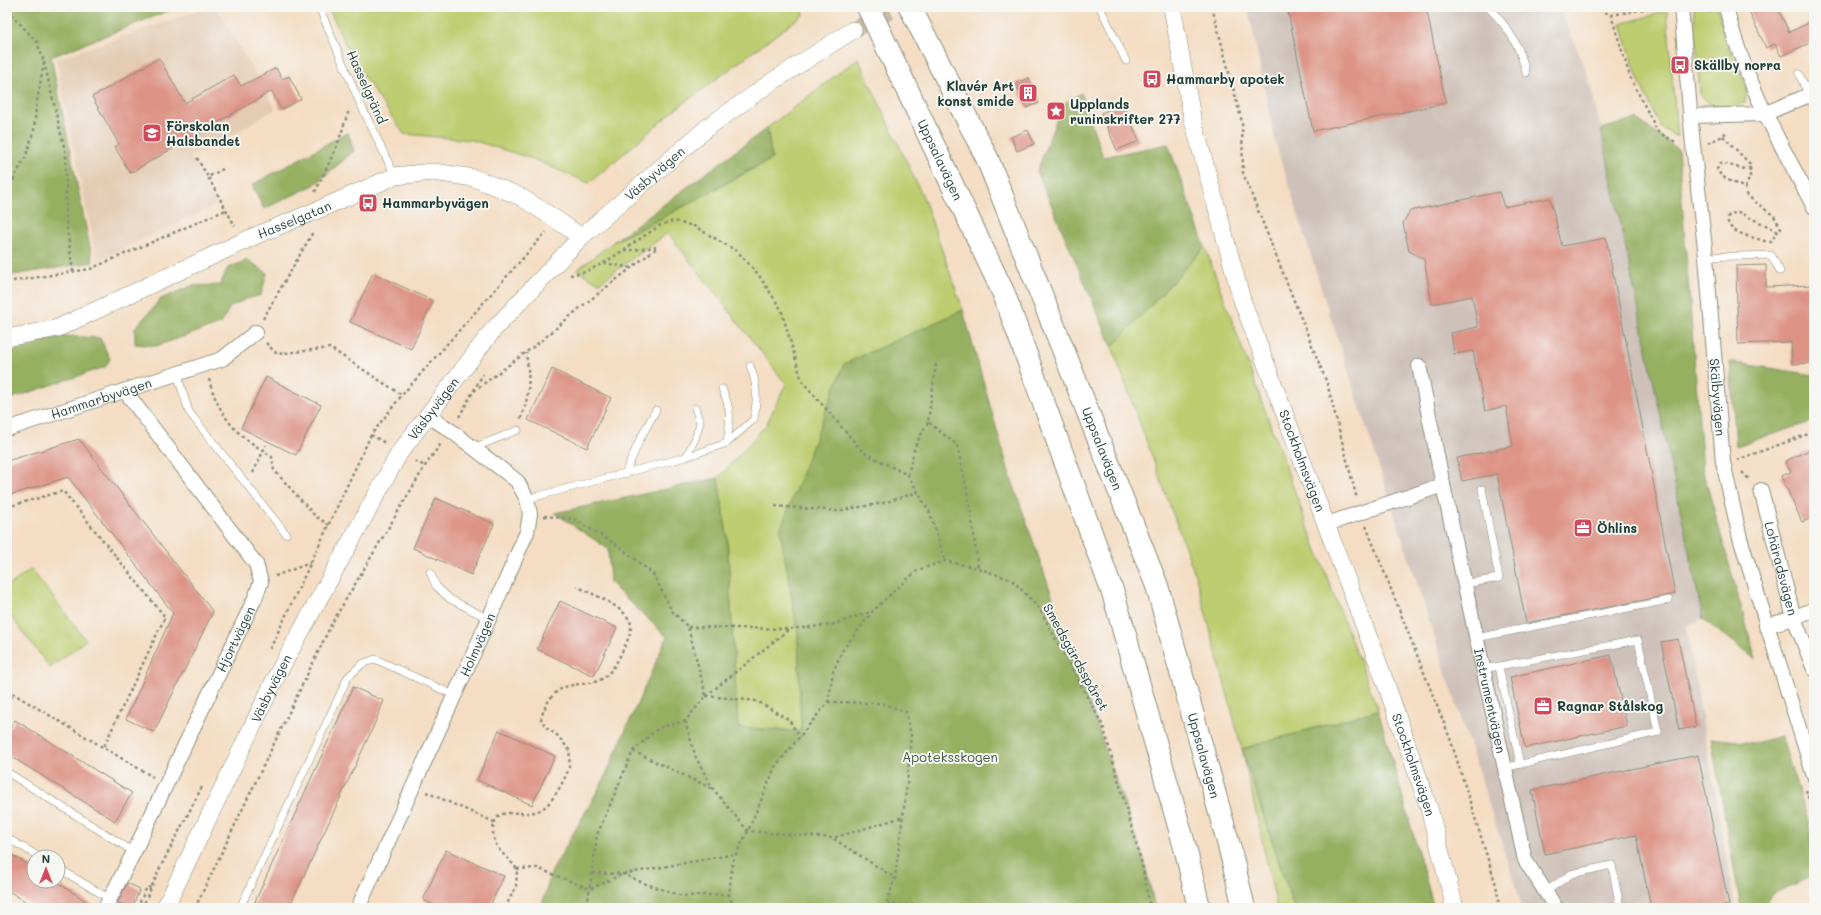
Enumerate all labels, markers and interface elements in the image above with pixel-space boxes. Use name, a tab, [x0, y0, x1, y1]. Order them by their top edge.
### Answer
street label: Hasselgränd	[344, 47, 391, 126]
bus stop icon: Skällby norra	[1669, 54, 1691, 76]
place label: Skällby norra	[1694, 56, 1781, 74]
bus stop icon: Hammarby apotek	[1141, 68, 1163, 90]
place label: Hammarby apotek	[1166, 70, 1284, 88]
place label: Klavér Art konst smide	[937, 77, 1014, 109]
building icon: Klavér Art konst smide	[1017, 82, 1039, 104]
place label: Upplands runinskrifter 277	[1070, 95, 1181, 127]
place icon: Upplands runinskrifter 277	[1045, 100, 1067, 122]
street label: Uppsalavägen	[914, 116, 967, 203]
place label: Förskolan Halsbandet	[166, 117, 240, 149]
school or university icon: Förskolan Halsbandet	[141, 122, 163, 144]
street label: Väsbyvägen	[621, 142, 688, 204]
bus stop icon: Hammarbyvägen	[357, 192, 379, 214]
place label: Hammarbyvägen	[382, 194, 489, 212]
street label: Hasselgatan	[255, 196, 333, 242]
street label: Skälbyvägen	[1706, 358, 1730, 437]
street label: Väsbyvägen	[404, 373, 462, 443]
street label: Hammarbyvägen	[48, 374, 154, 422]
street label: Uppsalavägen	[1079, 404, 1127, 492]
street label: Stockholmsvägen	[1276, 407, 1330, 514]
office icon: Öhlins	[1572, 517, 1594, 539]
place label: Öhlins	[1597, 519, 1637, 536]
street label: Lohäradsvägen	[1761, 519, 1802, 617]
street label: Smedsgärdsspåret	[1040, 600, 1113, 713]
street label: Hjortvägen	[212, 603, 258, 674]
street label: Holmvägen	[455, 610, 498, 679]
street label: Instrumentvägen	[1471, 646, 1510, 755]
street label: Väsbyvägen	[247, 651, 295, 725]
office icon: Ragnar Stålskog	[1532, 695, 1554, 717]
place label: Ragnar Stålskog	[1557, 697, 1663, 714]
street label: Uppsalavägen	[1185, 711, 1224, 800]
street label: Stockholmsvägen	[1389, 711, 1440, 818]
park label: Apoteksskogen	[902, 748, 998, 765]
north arrow	[26, 849, 66, 889]
text: N	[42, 851, 50, 866]

